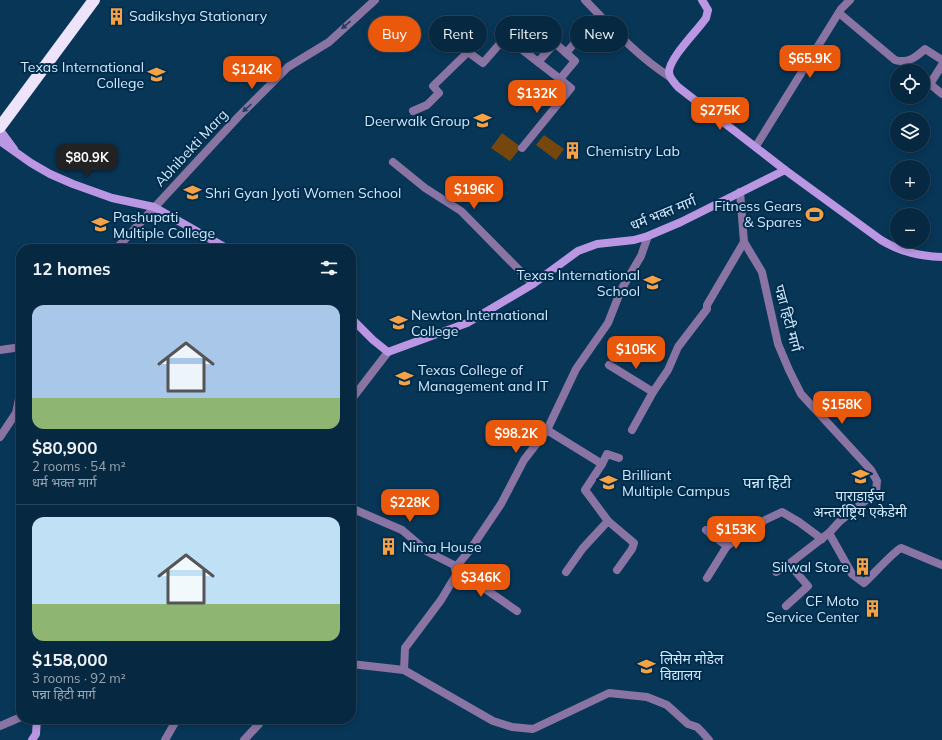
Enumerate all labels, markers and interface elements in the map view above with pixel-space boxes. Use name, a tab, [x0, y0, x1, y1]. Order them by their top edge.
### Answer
building icon: Sadikshya Stationary	[106, 6, 126, 26]
place label: Sadikshya Stationary	[129, 7, 268, 25]
chip: Buy	[368, 16, 421, 52]
chip: Rent	[429, 16, 487, 52]
chip: Filters	[495, 16, 562, 52]
chip: New	[570, 16, 628, 52]
one-way arrow	[341, 21, 351, 30]
pin: $65.9K	[777, 45, 843, 79]
text: $65.9K	[788, 50, 832, 66]
pin: $124K	[224, 56, 280, 90]
place label: Texas International College	[20, 58, 144, 92]
text: $124K	[232, 61, 272, 77]
map controls	[890, 64, 930, 248]
button: locate	[890, 64, 930, 104]
school or university icon: Texas International College	[147, 65, 167, 85]
pin: $132K	[509, 80, 565, 114]
text: $132K	[517, 85, 557, 101]
pin: $275K	[692, 97, 748, 131]
text: $275K	[700, 102, 740, 118]
one-way arrow	[242, 104, 252, 113]
street label: Abhibekti Marg	[151, 106, 231, 190]
school or university icon: Deerwalk Group	[473, 111, 493, 131]
place label: Deerwalk Group	[364, 112, 470, 130]
button: layers	[890, 112, 930, 152]
building icon: Chemistry Lab	[563, 141, 583, 161]
place label: Chemistry Lab	[586, 142, 680, 160]
pin: $80.9K	[54, 144, 120, 178]
text: $80.9K	[65, 149, 109, 165]
button: +	[890, 160, 930, 200]
pin: $196K	[446, 176, 502, 210]
text: $196K	[454, 181, 494, 197]
school or university icon: Shri Gyan Jyoti Women School	[182, 183, 202, 203]
place label: Shri Gyan Jyoti Women School	[205, 184, 401, 202]
street label: धर्म भक्त मार्ग	[627, 191, 700, 234]
place label: Fitness Gears & Spares	[714, 197, 802, 231]
sports icon: Fitness Gears & Spares	[805, 204, 825, 224]
place label: Pashupati Multiple College	[113, 208, 215, 242]
button: −	[890, 208, 930, 248]
school or university icon: Pashupati Multiple College	[90, 215, 110, 235]
icon: filters	[318, 257, 340, 279]
text: 12 homes	[32, 258, 111, 279]
place label: Texas International School	[516, 266, 640, 300]
school or university icon: Texas International School	[643, 273, 663, 293]
street label: पन्ना हिटी मार्ग	[770, 283, 806, 354]
place label: Newton International College	[411, 306, 548, 340]
school or university icon: Newton International College	[388, 313, 408, 333]
icon: home	[150, 331, 222, 403]
pin: $105K	[608, 336, 664, 370]
text: $105K	[616, 341, 656, 357]
place label: Texas College of Management and IT	[418, 361, 549, 395]
school or university icon: Texas College of Management and IT	[395, 368, 415, 388]
pin: $158K	[814, 391, 870, 425]
text: $158K	[822, 396, 862, 412]
pin: $98.2K	[483, 420, 549, 454]
text: $98.2K	[494, 425, 538, 441]
text: $80,900	[32, 437, 97, 458]
text: 2 rooms · 54 m²	[32, 458, 126, 474]
place label: Brilliant Multiple Campus	[622, 466, 730, 500]
school or university icon: पाराडाईज अन्तर्राष्ट्रिय एकेडेमी	[850, 466, 870, 486]
school or university icon: Brilliant Multiple Campus	[599, 473, 619, 493]
district label: पन्ना हिटी	[743, 473, 792, 492]
text: धर्म भक्त मार्ग	[32, 474, 97, 490]
place label: पाराडाईज अन्तर्राष्ट्रिय एकेडेमी	[813, 487, 907, 521]
pin: $228K	[382, 489, 438, 523]
text: $228K	[390, 494, 430, 510]
pin: $153K	[708, 516, 764, 550]
text: $153K	[716, 521, 756, 537]
building icon: Nima House	[379, 537, 399, 557]
place label: Nima House	[402, 538, 482, 556]
icon: home	[150, 543, 222, 615]
building icon: Silwal Store	[852, 557, 872, 577]
place label: Silwal Store	[772, 558, 849, 576]
pin: $346K	[453, 564, 509, 598]
text: $346K	[461, 569, 501, 585]
place label: CF Moto Service Center	[766, 592, 860, 626]
building icon: CF Moto Service Center	[862, 599, 882, 619]
text: $158,000	[32, 649, 108, 670]
place label: लिसेम मोडेल विद्यालय	[660, 650, 724, 684]
school or university icon: लिसेम मोडेल विद्यालय	[637, 657, 657, 677]
text: 3 rooms · 92 m²	[32, 670, 126, 686]
text: पन्ना हिटी मार्ग	[32, 686, 96, 702]

